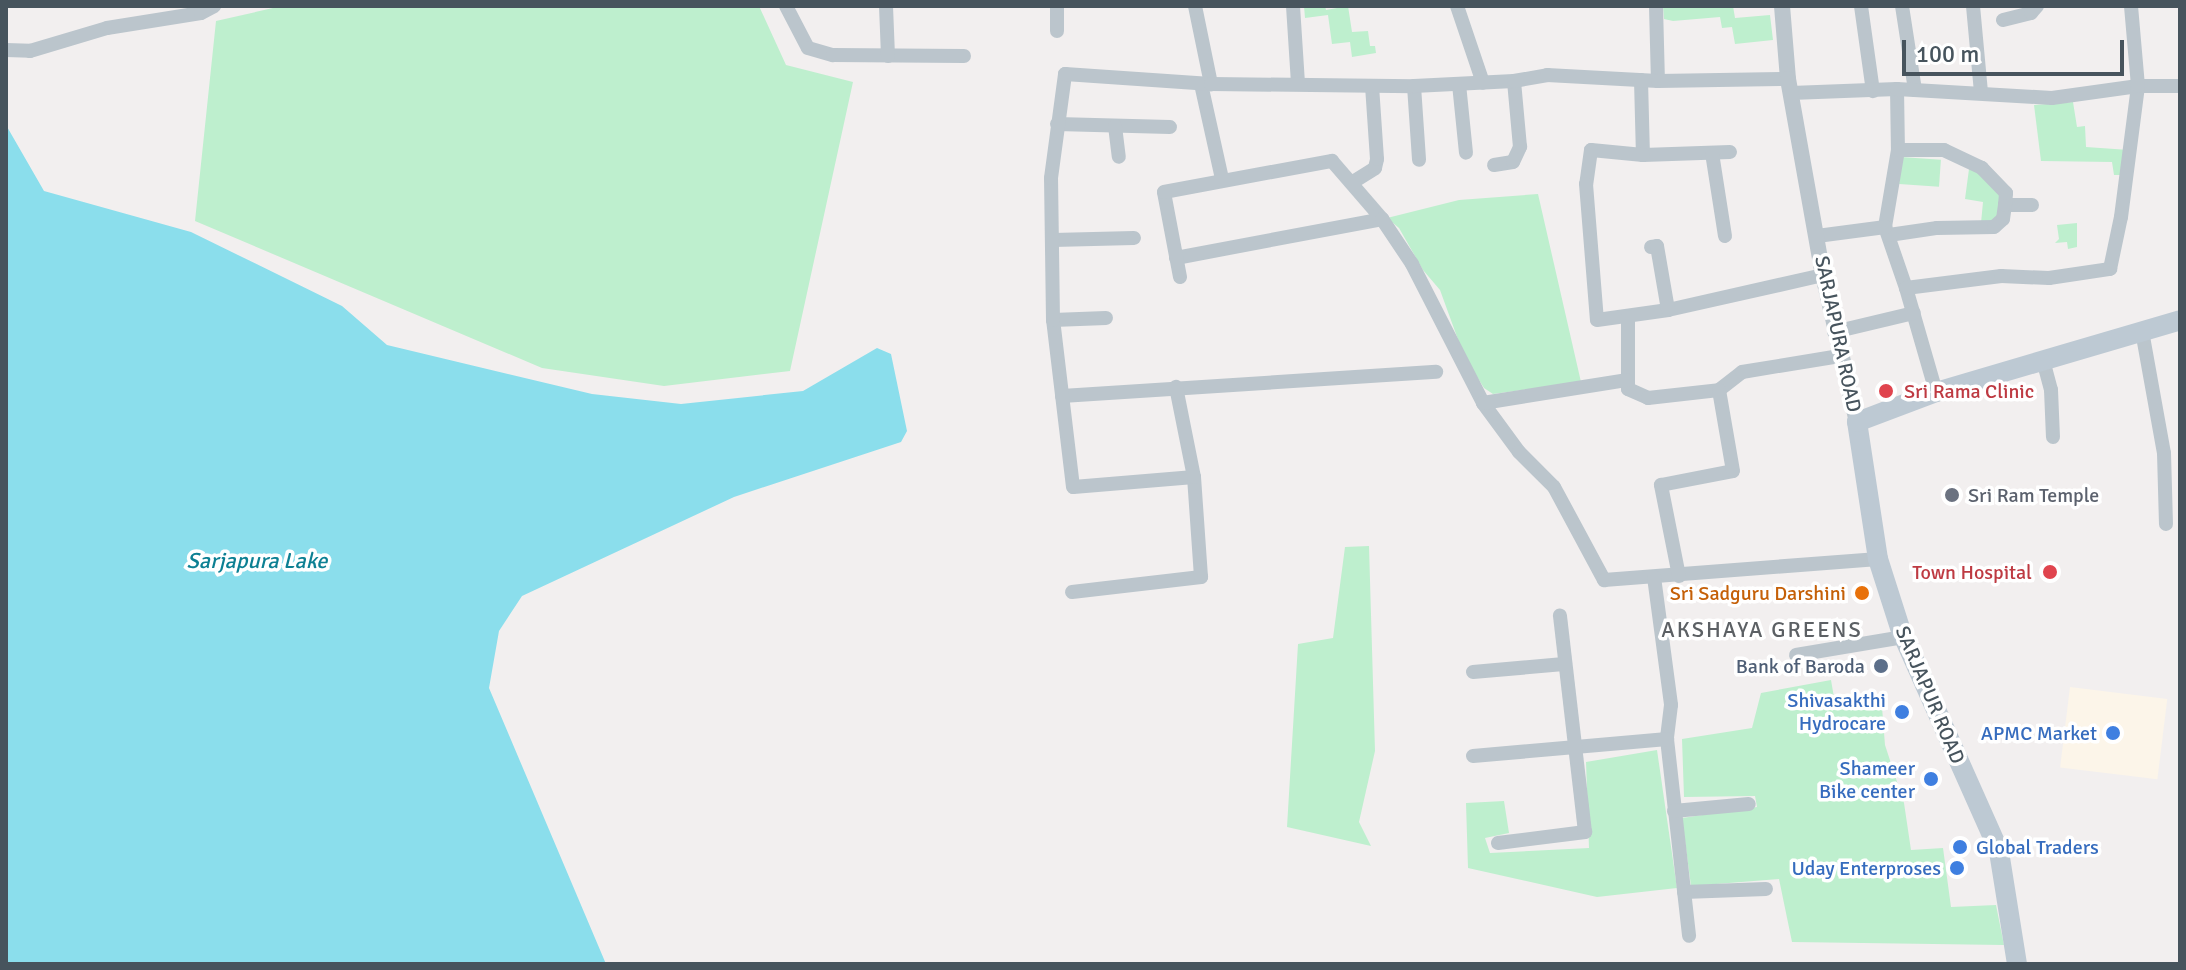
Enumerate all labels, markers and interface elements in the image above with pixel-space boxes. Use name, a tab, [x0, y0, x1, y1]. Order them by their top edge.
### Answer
scale bar	[1906, 24, 2128, 74]
text: 100 m	[1916, 39, 1979, 69]
street label: SARJAPURA ROAD	[1810, 254, 1866, 414]
place label: Sri Rama Clinic	[1904, 379, 2034, 403]
marker: Sri Rama Clinic	[1875, 380, 1897, 402]
place label: Sri Ram Temple	[1968, 483, 2099, 507]
marker: Sri Ram Temple	[1943, 486, 1961, 504]
water label: Sarjapura Lake	[187, 548, 327, 574]
place label: Town Hospital	[1912, 560, 2032, 584]
marker: Town Hospital	[2039, 561, 2061, 583]
place label: Sri Sadguru Darshini	[1670, 581, 1846, 605]
marker: Sri Sadguru Darshini	[1853, 584, 1871, 602]
district label: AKSHAYA GREENS	[1661, 617, 1863, 643]
street label: SARJAPUR ROAD	[1890, 623, 1970, 767]
place label: Bank of Baroda	[1736, 654, 1865, 678]
marker: Bank of Baroda	[1872, 657, 1890, 675]
place label: Shivasakthi Hydrocare	[1787, 688, 1886, 735]
marker: Shivasakthi Hydrocare	[1893, 703, 1911, 721]
place label: APMC Market	[1981, 721, 2097, 745]
marker: APMC Market	[2104, 724, 2122, 742]
place label: Shameer Bike center	[1819, 756, 1915, 803]
marker: Shameer Bike center	[1922, 770, 1940, 788]
place label: Global Traders	[1976, 835, 2099, 859]
marker: Global Traders	[1951, 838, 1969, 856]
place label: Uday Enterproses	[1791, 856, 1941, 880]
marker: Uday Enterproses	[1948, 859, 1966, 877]

